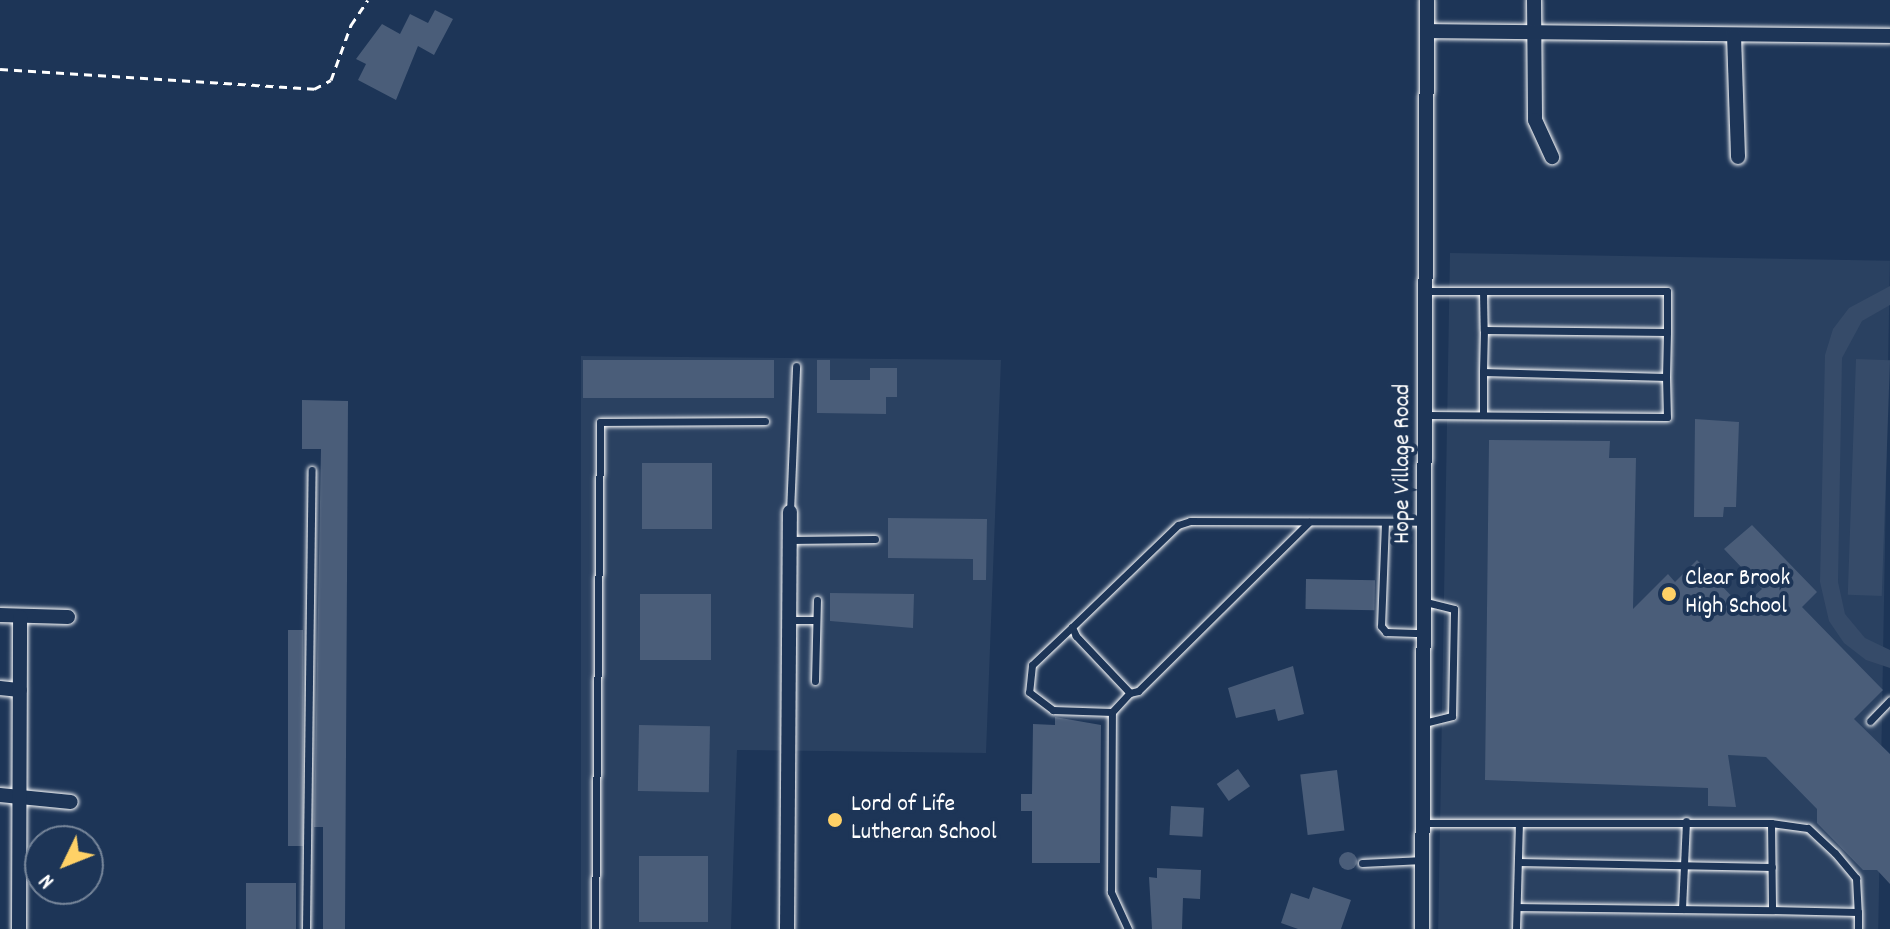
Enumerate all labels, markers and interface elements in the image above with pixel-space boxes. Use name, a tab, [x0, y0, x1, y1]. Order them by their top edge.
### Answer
street label: Hope Village Road	[1390, 384, 1418, 544]
place label: Clear Brook High School	[1685, 566, 1790, 622]
marker: Clear Brook High School	[1660, 585, 1678, 603]
place label: Lord of Life Lutheran School	[851, 792, 997, 848]
marker: Lord of Life Lutheran School	[826, 811, 844, 829]
north arrow	[24, 825, 104, 905]
text: N	[33, 866, 63, 895]

